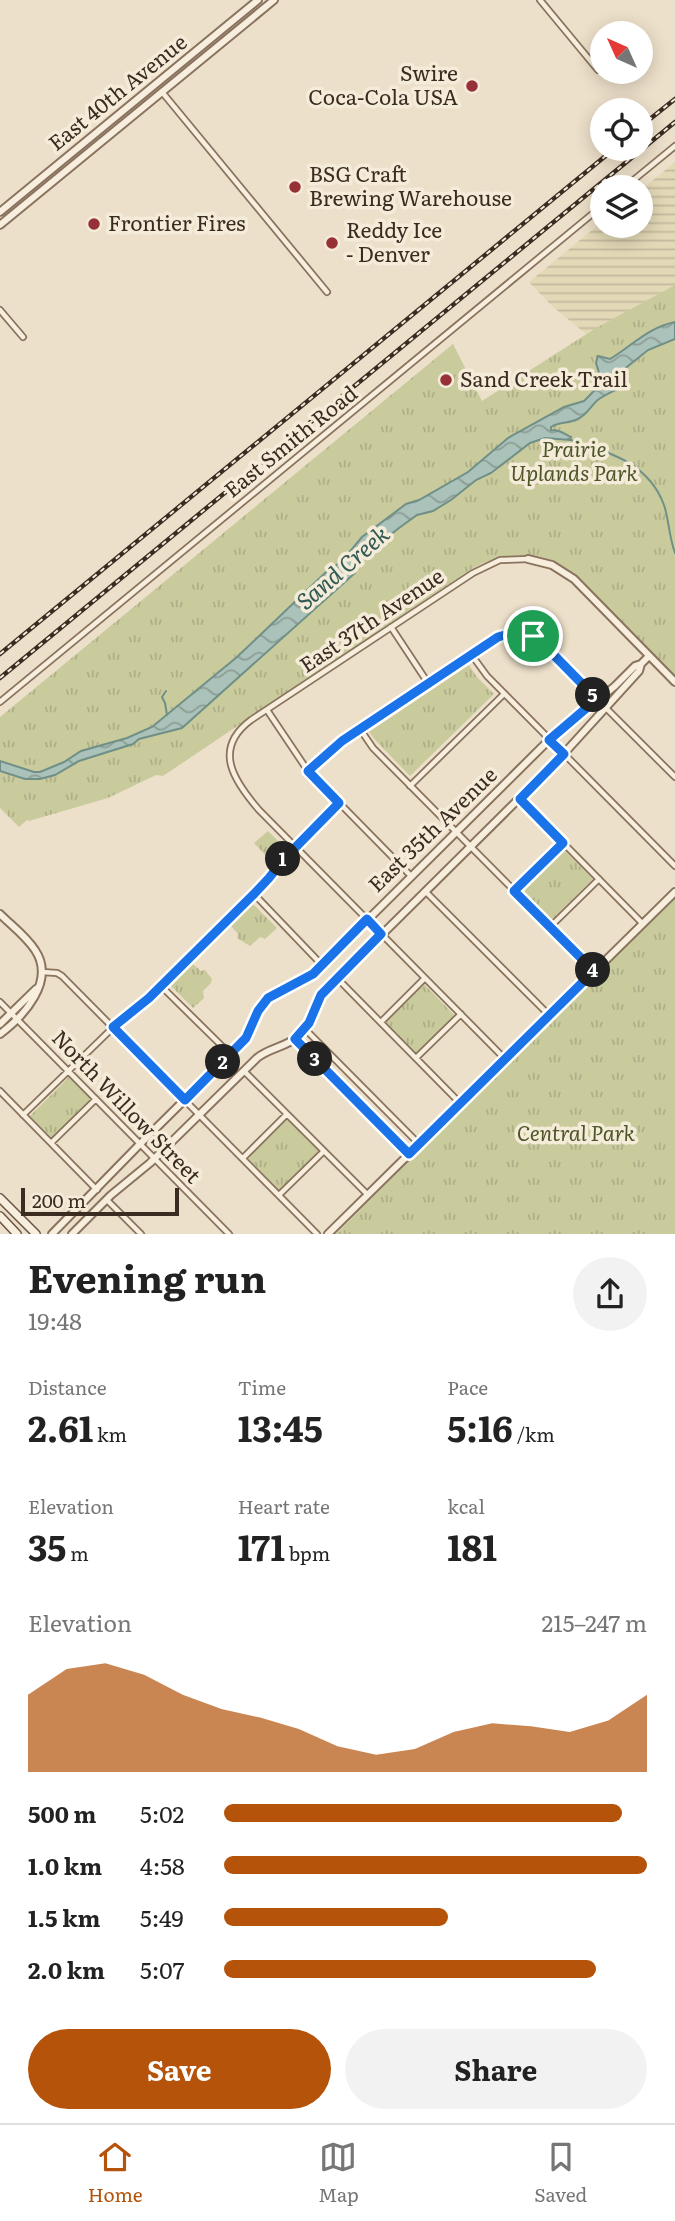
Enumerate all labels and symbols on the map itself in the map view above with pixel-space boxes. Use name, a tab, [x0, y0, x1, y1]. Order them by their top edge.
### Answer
north arrow	[590, 21, 653, 84]
street label: East 40th Avenue	[40, 25, 192, 157]
place label: Swire Coca-Cola USA	[308, 56, 459, 111]
marker: Swire Coca-Cola USA	[464, 78, 480, 94]
place label: BSG Craft Brewing Warehouse	[309, 157, 512, 212]
marker: BSG Craft Brewing Warehouse	[287, 179, 303, 195]
place label: Frontier Fires	[108, 206, 246, 237]
place label: Reddy Ice - Denver	[346, 213, 442, 268]
marker: Frontier Fires	[86, 216, 102, 232]
marker: Reddy Ice - Denver	[324, 235, 340, 251]
place label: Sand Creek Trail	[460, 362, 627, 393]
marker: Sand Creek Trail	[438, 372, 454, 388]
street label: East Smith Road	[216, 377, 363, 503]
park label: Prairie Uplands Park	[510, 432, 638, 487]
water label: Sand Creek	[288, 516, 396, 617]
street label: East 37th Avenue	[292, 559, 449, 679]
pin	[503, 606, 563, 666]
pin: 5	[576, 678, 610, 712]
street label: East 35th Avenue	[360, 758, 503, 898]
pin: 1	[266, 842, 300, 876]
pin: 4	[576, 953, 610, 988]
street label: North Willow Street	[46, 1022, 210, 1189]
pin: 3	[298, 1042, 332, 1076]
pin: 2	[206, 1044, 241, 1080]
park label: Central Park	[517, 1116, 636, 1147]
scale bar	[21, 1185, 178, 1217]

